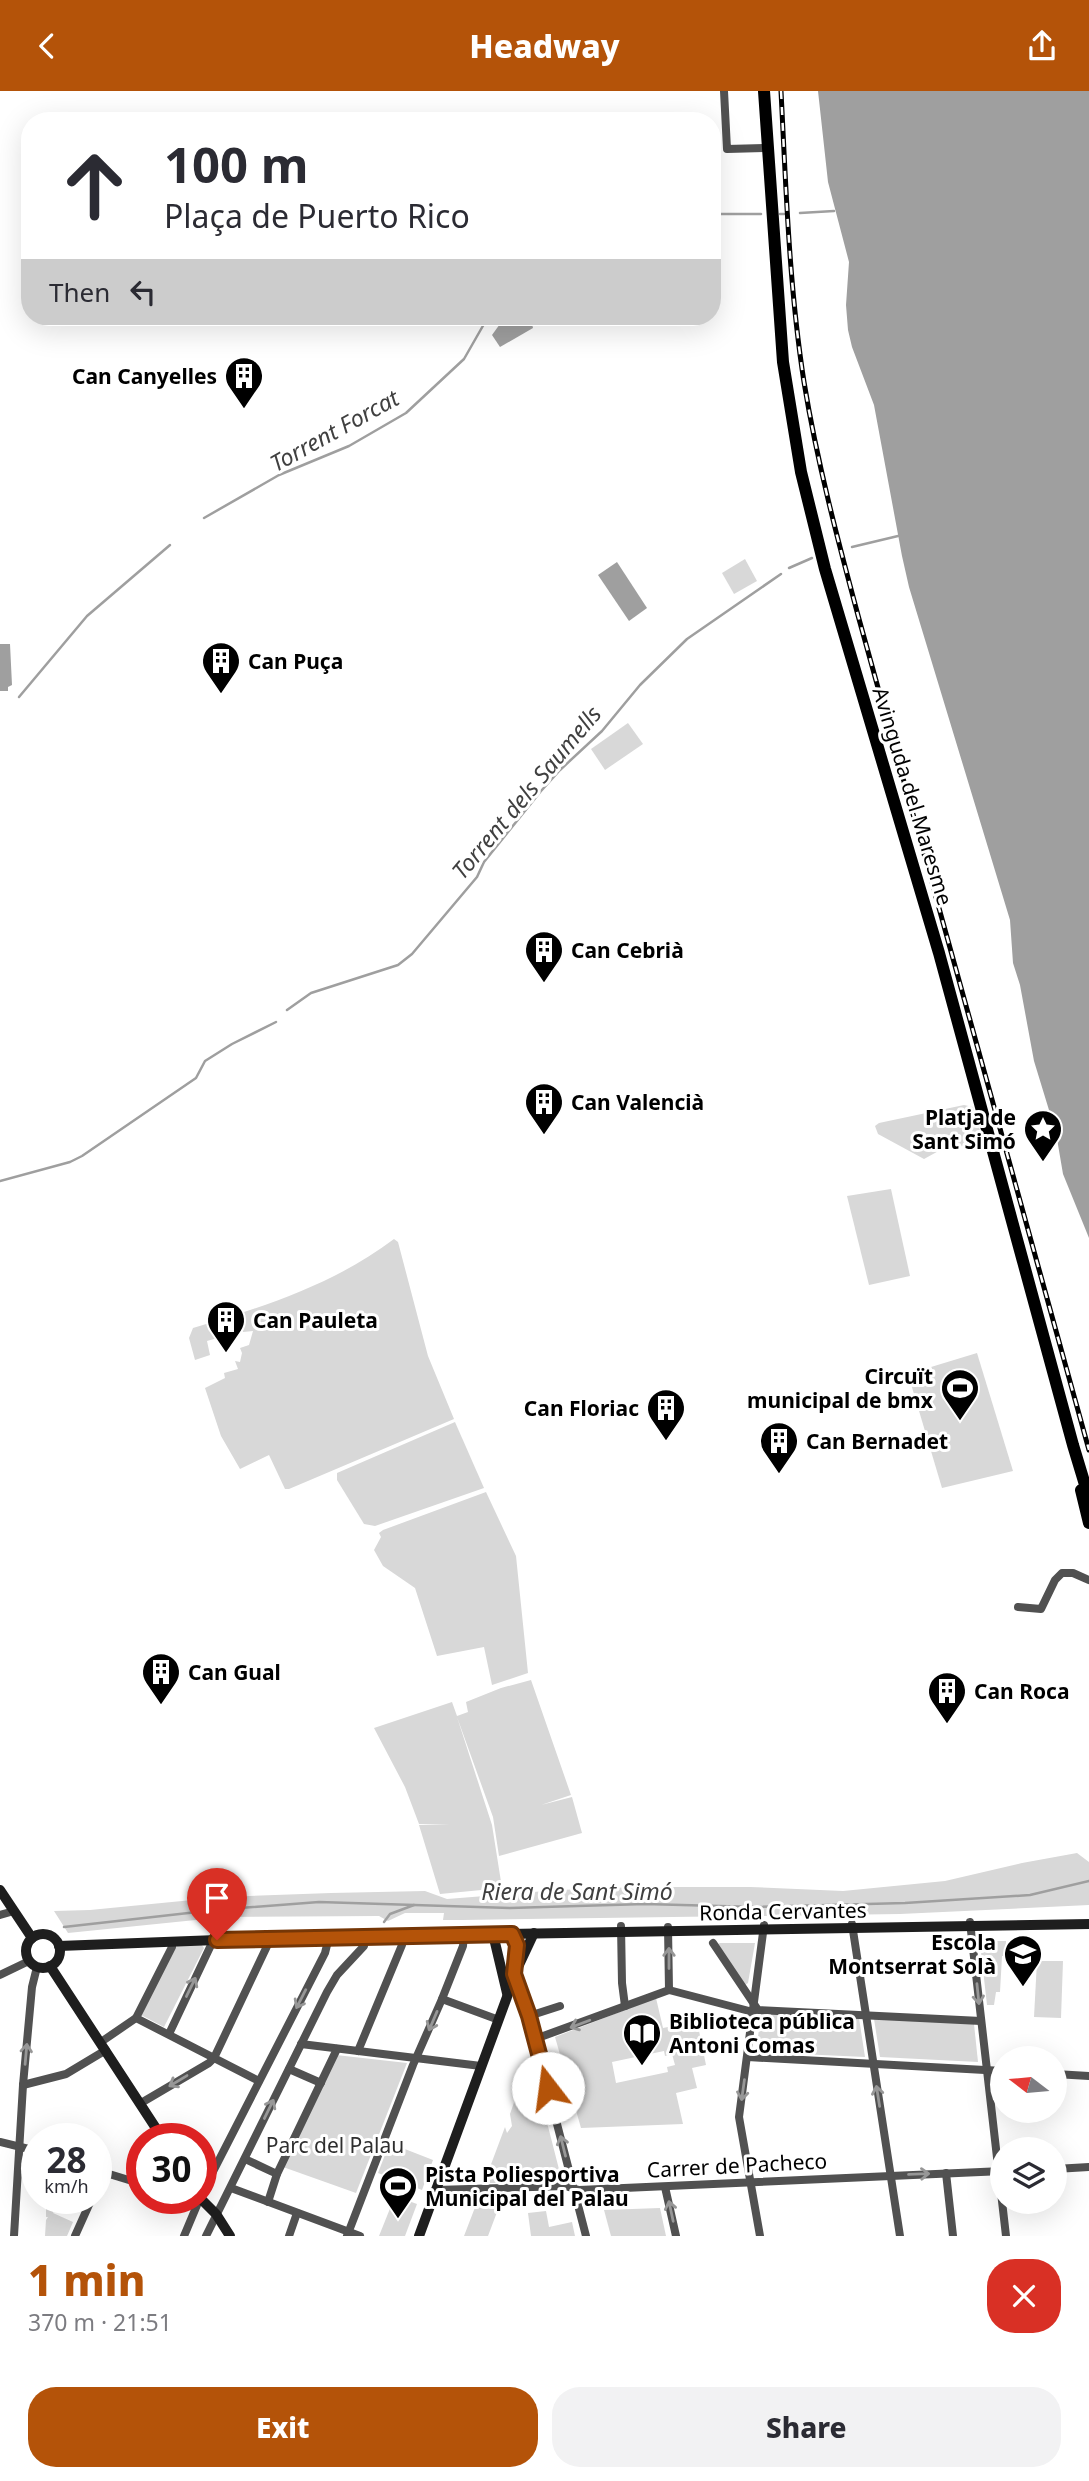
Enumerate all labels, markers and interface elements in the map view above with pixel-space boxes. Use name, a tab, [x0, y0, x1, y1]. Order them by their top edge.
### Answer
text: Headway	[469, 24, 620, 67]
icon: back	[28, 27, 66, 65]
icon: share	[1023, 27, 1061, 65]
text: 100 m	[164, 131, 309, 197]
icon: ahead	[49, 140, 140, 231]
text: Plaça de Puerto Rico	[164, 194, 470, 237]
icon: left	[124, 273, 162, 311]
text: Then	[49, 274, 110, 310]
building icon: Can Canyelles	[223, 355, 265, 410]
place label: Can Canyelles	[72, 362, 217, 390]
water label: Torrent Forcat	[264, 381, 405, 479]
building icon: Can Puça	[200, 640, 242, 695]
place label: Can Puça	[248, 647, 343, 675]
street label: Avinguda del Maresme	[866, 684, 960, 908]
water label: Torrent dels Saumells	[444, 698, 608, 885]
building icon: Can Cebrià	[523, 929, 565, 984]
place label: Can Cebrià	[571, 936, 684, 964]
building icon: Can Valencià	[523, 1081, 565, 1136]
place label: Can Valencià	[571, 1088, 704, 1116]
place label: Platja de Sant Simó	[912, 1103, 1016, 1155]
place icon: Platja de Sant Simó	[1022, 1108, 1064, 1163]
building icon: Can Pauleta	[205, 1299, 247, 1354]
place label: Can Pauleta	[253, 1306, 378, 1334]
place label: Circuït municipal de bmx	[747, 1362, 934, 1414]
sports icon: Circuït municipal de bmx	[939, 1367, 981, 1422]
building icon: Can Floriac	[645, 1387, 687, 1442]
place label: Can Floriac	[524, 1394, 639, 1422]
building icon: Can Bernadet	[758, 1420, 800, 1475]
place label: Can Bernadet	[806, 1427, 948, 1455]
building icon: Can Gual	[140, 1651, 182, 1706]
place label: Can Gual	[188, 1658, 281, 1686]
building icon: Can Roca	[926, 1670, 968, 1725]
place label: Can Roca	[974, 1677, 1070, 1705]
pin	[187, 1868, 247, 1940]
water label: Riera de Sant Simó	[481, 1875, 673, 1907]
icon: arrive	[198, 1879, 236, 1917]
street label: Ronda Cervantes	[699, 1896, 867, 1926]
place label: Escola Montserrat Solà	[828, 1928, 996, 1980]
school or university icon: Escola Montserrat Solà	[1002, 1933, 1044, 1988]
one-way arrow	[662, 1947, 676, 1970]
one-way arrow	[185, 1977, 198, 1998]
one-way arrow	[972, 1983, 985, 2005]
one-way arrow	[294, 1988, 307, 2009]
place label: Biblioteca pública Antoni Comas	[669, 2007, 855, 2059]
one-way arrow	[426, 2010, 439, 2031]
library icon: Biblioteca pública Antoni Comas	[621, 2012, 663, 2067]
one-way arrow	[570, 2018, 592, 2031]
one-way arrow	[20, 2043, 33, 2065]
north arrow	[990, 2046, 1068, 2123]
map controls	[990, 2046, 1067, 2214]
position arrow	[511, 2051, 585, 2125]
one-way arrow	[169, 2075, 189, 2089]
one-way arrow	[736, 2078, 749, 2101]
one-way arrow	[871, 2085, 884, 2108]
one-way arrow	[263, 2099, 277, 2120]
speed limit sign: 30	[126, 2123, 217, 2214]
park label: Parc del Palau	[266, 2131, 404, 2159]
one-way arrow	[556, 2135, 569, 2158]
text: 28	[46, 2136, 87, 2183]
button: layers	[990, 2137, 1067, 2214]
street label: Carrer de Pacheco	[646, 2146, 828, 2184]
place label: Pista Poliesportiva Municipal del Palau	[425, 2160, 629, 2212]
sports icon: Pista Poliesportiva Municipal del Palau	[377, 2165, 419, 2220]
one-way arrow	[908, 2167, 931, 2180]
text: km/h	[44, 2174, 89, 2198]
one-way arrow	[663, 2200, 677, 2223]
text: 1 min	[28, 2251, 145, 2308]
button: close	[987, 2259, 1061, 2333]
text: 370 m · 21:51	[28, 2306, 172, 2338]
button: Exit	[28, 2387, 538, 2467]
button: Share	[552, 2387, 1061, 2467]

